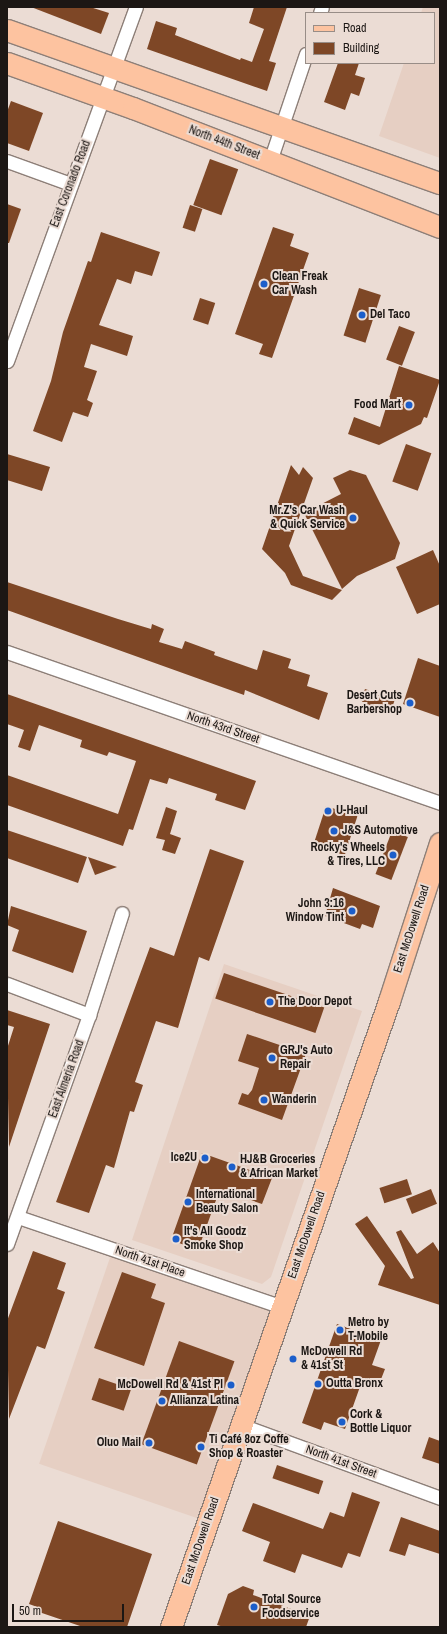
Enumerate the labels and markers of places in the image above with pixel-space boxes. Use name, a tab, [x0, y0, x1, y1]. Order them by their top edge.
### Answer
place label: Clean Freak Car Wash	[272, 270, 328, 298]
marker: Clean Freak Car Wash	[259, 279, 269, 289]
place label: Del Taco	[370, 308, 410, 322]
marker: Del Taco	[357, 310, 367, 320]
place label: Food Mart	[354, 398, 401, 412]
marker: Food Mart	[404, 400, 414, 410]
place label: Mr.Z's Car Wash & Quick Service	[269, 504, 345, 532]
marker: Mr.Z's Car Wash & Quick Service	[348, 513, 358, 523]
place label: Desert Cuts Barbershop	[347, 689, 402, 717]
marker: Desert Cuts Barbershop	[405, 698, 415, 708]
place label: U-Haul	[336, 804, 368, 818]
marker: U-Haul	[323, 806, 333, 816]
place label: J&S Automotive	[342, 824, 418, 838]
marker: J&S Automotive	[329, 826, 339, 836]
place label: Rocky's Wheels & Tires, LLC	[310, 841, 385, 869]
marker: Rocky's Wheels & Tires, LLC	[388, 850, 398, 860]
place label: John 3:16 Window Tint	[286, 897, 344, 925]
marker: John 3:16 Window Tint	[347, 906, 357, 916]
place label: The Door Depot	[278, 995, 352, 1009]
marker: The Door Depot	[265, 997, 275, 1007]
place label: GRJ's Auto Repair	[280, 1044, 333, 1072]
marker: GRJ's Auto Repair	[267, 1053, 277, 1063]
place label: Wanderin	[272, 1093, 316, 1107]
marker: Wanderin	[259, 1095, 269, 1105]
place label: Ice2U	[171, 1151, 197, 1165]
marker: Ice2U	[200, 1153, 210, 1163]
place label: HJ&B Groceries & African Market	[240, 1153, 318, 1181]
marker: HJ&B Groceries & African Market	[227, 1162, 237, 1172]
place label: International Beauty Salon	[196, 1188, 258, 1216]
marker: International Beauty Salon	[183, 1197, 193, 1207]
place label: It's All Goodz Smoke Shop	[184, 1225, 246, 1253]
marker: It's All Goodz Smoke Shop	[171, 1234, 181, 1244]
place label: Metro by T-Mobile	[348, 1316, 389, 1344]
marker: Metro by T-Mobile	[335, 1325, 345, 1335]
place label: McDowell Rd & 41st St	[301, 1345, 362, 1373]
marker: McDowell Rd & 41st St	[288, 1354, 298, 1364]
place label: Outta Bronx	[326, 1377, 383, 1391]
place label: McDowell Rd & 41st Pl	[117, 1378, 223, 1392]
marker: Outta Bronx	[313, 1379, 323, 1389]
marker: McDowell Rd & 41st Pl	[226, 1380, 236, 1390]
place label: Allianza Latina	[170, 1394, 239, 1408]
marker: Allianza Latina	[157, 1396, 167, 1406]
place label: Cork & Bottle Liquor	[350, 1408, 411, 1436]
marker: Cork & Bottle Liquor	[337, 1417, 347, 1427]
place label: Ti Café 8oz Coffe Shop & Roaster	[209, 1433, 289, 1461]
place label: Oluo Mail	[97, 1436, 141, 1450]
marker: Oluo Mail	[144, 1438, 154, 1448]
marker: Ti Café 8oz Coffe Shop & Roaster	[196, 1442, 206, 1452]
place label: Total Source Foodservice	[262, 1593, 321, 1621]
marker: Total Source Foodservice	[249, 1602, 259, 1612]

